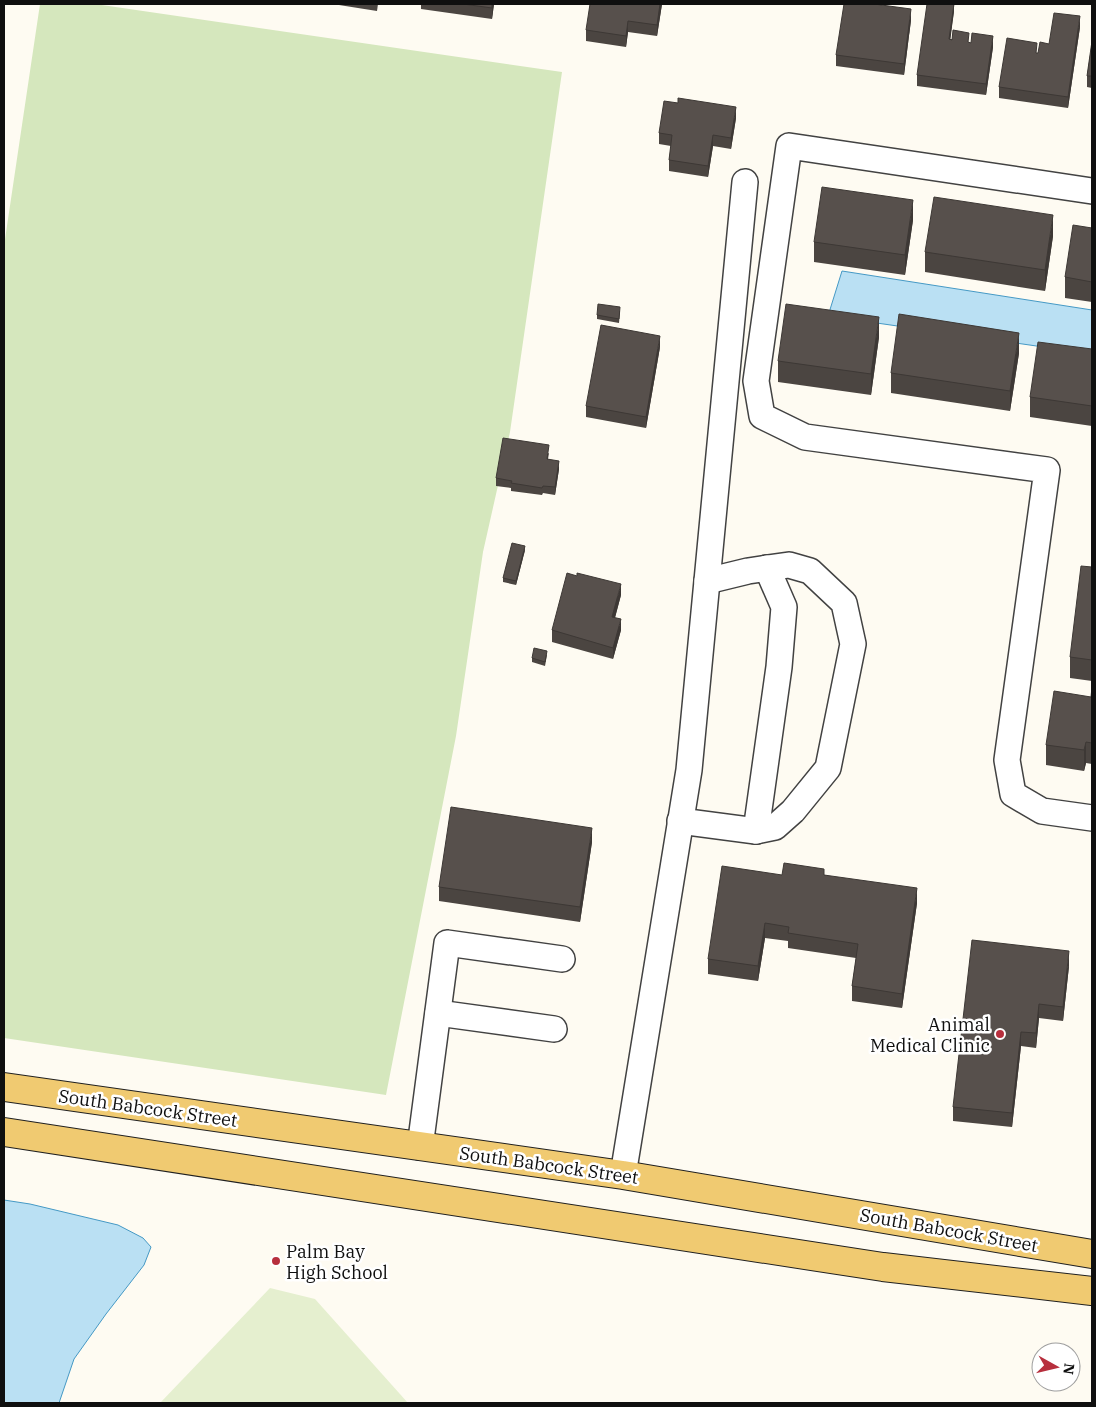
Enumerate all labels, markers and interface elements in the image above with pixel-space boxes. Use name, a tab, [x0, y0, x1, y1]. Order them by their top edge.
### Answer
place label: Animal Medical Clinic	[870, 1013, 990, 1057]
marker: Animal Medical Clinic	[994, 1028, 1006, 1040]
street label: South Babcock Street	[57, 1084, 239, 1132]
street label: South Babcock Street	[458, 1141, 640, 1189]
street label: South Babcock Street	[858, 1203, 1040, 1257]
place label: Palm Bay High School	[286, 1240, 388, 1284]
marker: Palm Bay High School	[270, 1255, 282, 1267]
north arrow	[1031, 1342, 1081, 1392]
text: N	[1059, 1362, 1079, 1376]

